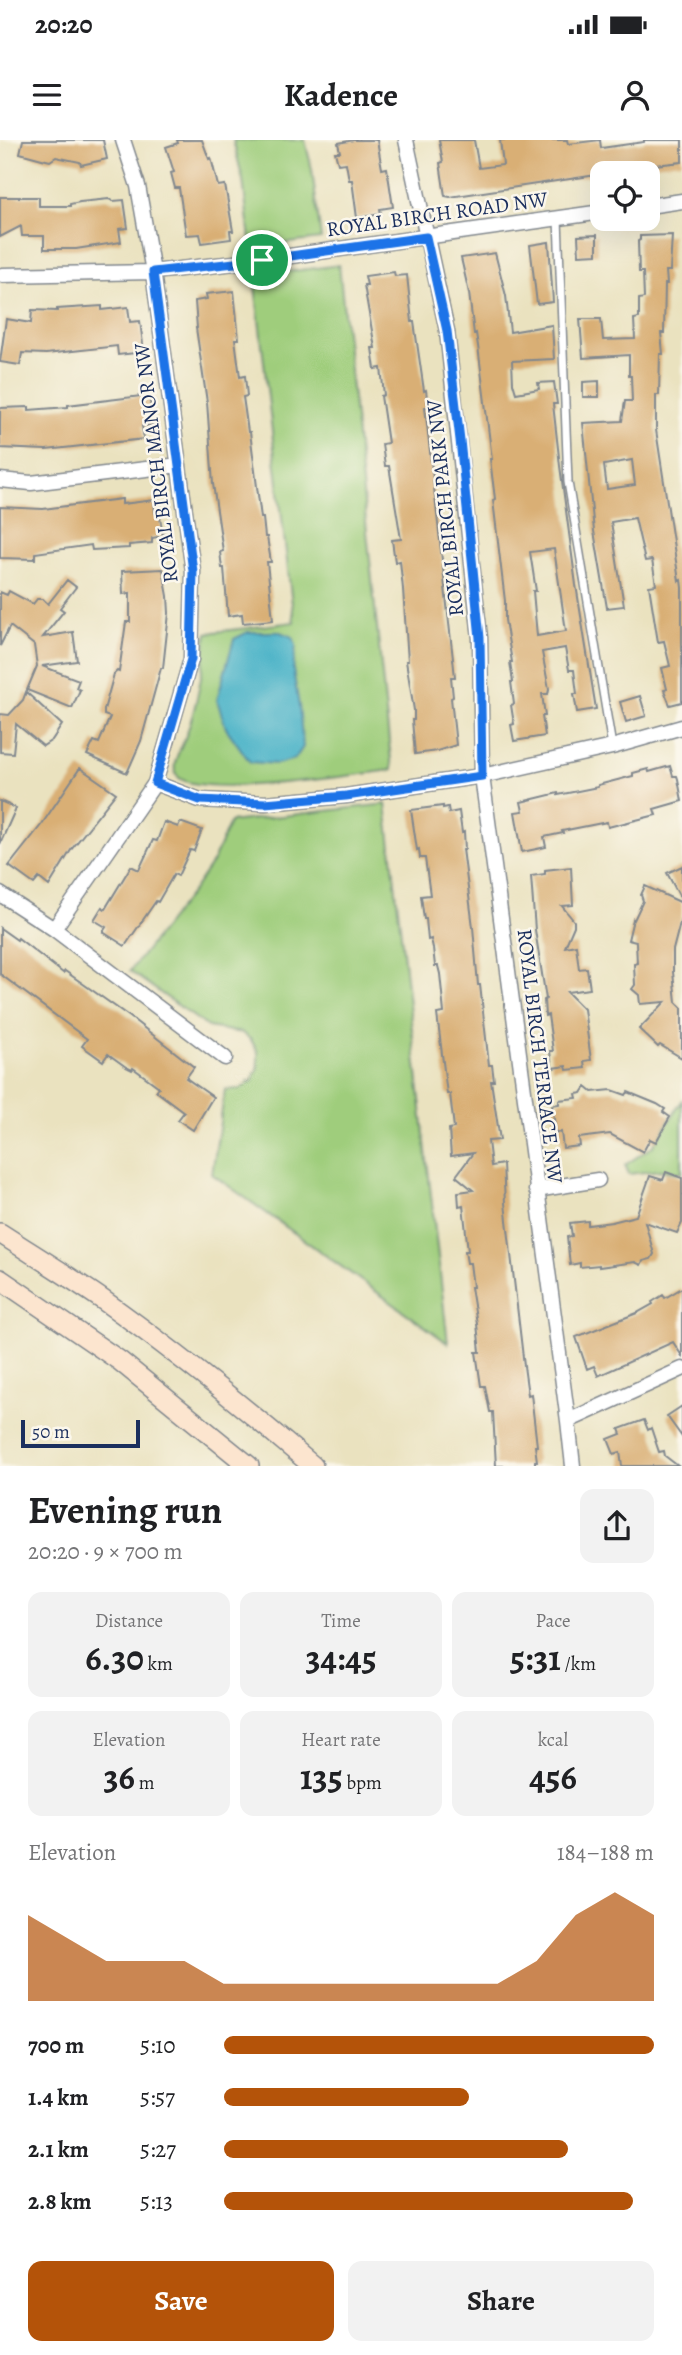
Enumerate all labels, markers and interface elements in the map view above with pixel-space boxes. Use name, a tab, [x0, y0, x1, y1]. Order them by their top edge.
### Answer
text: 20:20	[35, 7, 92, 42]
text: Kadence	[284, 73, 398, 117]
icon: menu	[28, 76, 66, 114]
icon: person	[616, 76, 654, 114]
map controls	[590, 161, 660, 231]
button: locate	[590, 161, 660, 231]
street label: ROYAL BIRCH ROAD NW	[325, 185, 550, 243]
pin	[232, 230, 292, 290]
icon: arrive	[243, 241, 281, 279]
street label: ROYAL BIRCH MANOR NW	[127, 341, 185, 585]
street label: ROYAL BIRCH PARK NW	[420, 398, 470, 618]
street label: ROYAL BIRCH TERRACE NW	[510, 927, 570, 1185]
scale bar	[21, 1417, 140, 1449]
text: 50 m	[32, 1419, 70, 1445]
text: Evening run	[28, 1484, 222, 1536]
button: share	[580, 1489, 654, 1563]
text: 20:20 · 9 × 700 m	[28, 1536, 183, 1567]
text: Distance	[95, 1608, 163, 1634]
text: Time	[321, 1608, 361, 1634]
text: Pace	[535, 1608, 571, 1634]
text: 6.30	[85, 1634, 144, 1682]
text: 34:45	[305, 1634, 377, 1682]
text: 5:31	[510, 1634, 561, 1682]
text: km	[144, 1651, 173, 1677]
text: /km	[561, 1651, 596, 1677]
text: Elevation	[93, 1727, 165, 1753]
text: Heart rate	[301, 1727, 381, 1753]
text: kcal	[538, 1727, 568, 1753]
text: 36	[104, 1753, 135, 1801]
text: 135	[300, 1753, 343, 1801]
text: 456	[529, 1753, 577, 1801]
text: m	[135, 1770, 154, 1796]
text: bpm	[343, 1770, 382, 1796]
text: Elevation	[28, 1837, 116, 1868]
text: 184–188 m	[557, 1837, 654, 1868]
text: 700 m	[28, 2030, 84, 2061]
text: 5:10	[140, 2030, 176, 2061]
text: 1.4 km	[28, 2082, 89, 2113]
text: 5:57	[140, 2082, 175, 2113]
text: 2.1 km	[28, 2134, 89, 2165]
text: 5:27	[140, 2134, 176, 2165]
text: 2.8 km	[28, 2186, 92, 2217]
text: 5:13	[140, 2186, 173, 2217]
button: Save	[28, 2261, 334, 2341]
button: Share	[348, 2261, 654, 2341]

